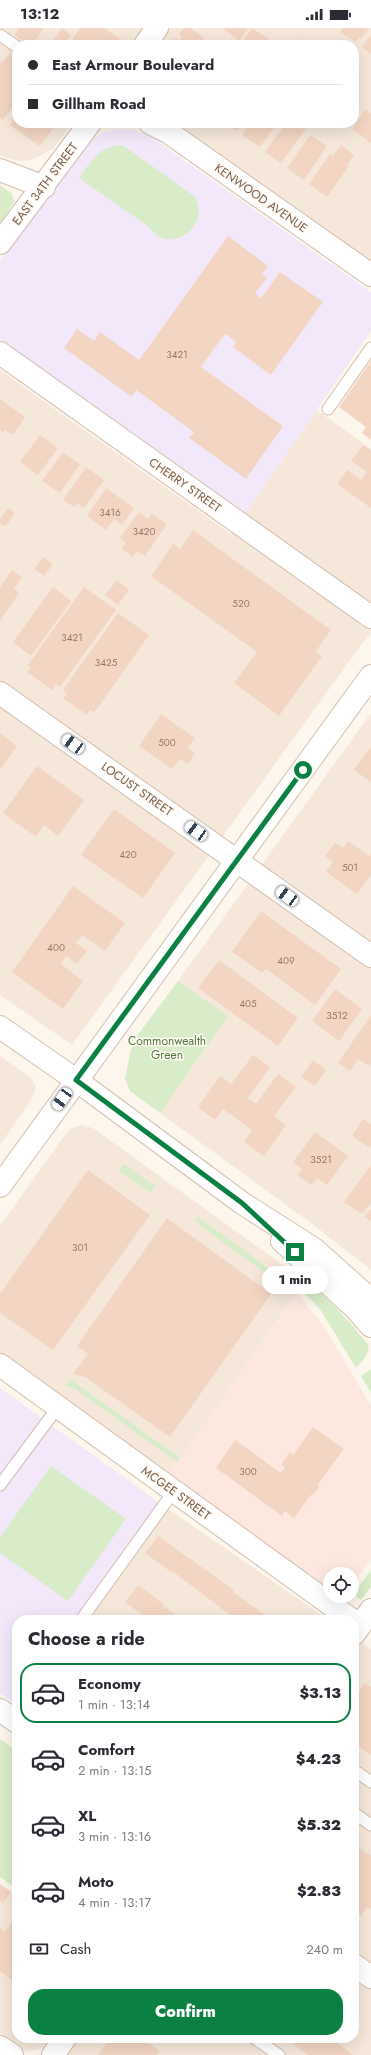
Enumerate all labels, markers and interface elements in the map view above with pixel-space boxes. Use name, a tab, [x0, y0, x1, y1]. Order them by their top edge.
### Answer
text: 13:12	[20, 3, 59, 25]
text: East Armour Boulevard	[52, 54, 214, 76]
text: Gillham Road	[52, 93, 146, 115]
street label: EAST 34TH STREET	[8, 139, 82, 229]
street label: KENWOOD AVENUE	[211, 159, 311, 237]
house number: 3421	[166, 347, 188, 362]
street label: CHERRY STREET	[145, 453, 225, 517]
house number: 3416	[99, 505, 121, 520]
house number: 3420	[133, 524, 155, 539]
house number: 520	[232, 596, 250, 611]
house number: 3421	[61, 630, 83, 645]
house number: 3425	[95, 655, 118, 670]
car	[60, 732, 86, 756]
house number: 500	[158, 735, 176, 750]
street label: LOCUST STREET	[98, 758, 177, 821]
route start	[294, 761, 312, 779]
car	[183, 819, 209, 843]
house number: 420	[119, 847, 137, 862]
house number: 501	[342, 860, 358, 875]
car	[274, 884, 300, 908]
house number: 400	[47, 940, 65, 955]
house number: 409	[277, 953, 295, 968]
house number: 405	[239, 996, 257, 1011]
house number: 3512	[326, 1008, 348, 1023]
park label: Commonwealth Green	[128, 1032, 206, 1064]
car	[50, 1086, 74, 1112]
house number: 3521	[310, 1152, 332, 1167]
house number: 301	[72, 1240, 88, 1255]
route end	[286, 1243, 304, 1261]
callout: 1 min	[262, 1266, 328, 1294]
text: 1 min	[279, 1270, 311, 1289]
street label: MCGEE STREET	[138, 1462, 215, 1525]
house number: 300	[239, 1464, 257, 1479]
map controls	[323, 1567, 359, 1603]
button: locate	[323, 1567, 359, 1603]
text: Choose a ride	[28, 1626, 145, 1652]
text: Economy	[78, 1673, 141, 1695]
icon: car	[30, 1675, 66, 1711]
text: $3.13	[300, 1682, 341, 1704]
text: 1 min · 13:14	[78, 1695, 150, 1714]
text: Comfort	[78, 1739, 135, 1761]
icon: car	[30, 1741, 66, 1777]
text: $4.23	[296, 1748, 341, 1770]
text: 2 min · 13:15	[78, 1761, 151, 1780]
text: XL	[78, 1805, 96, 1827]
icon: car	[30, 1807, 66, 1843]
text: $5.32	[297, 1814, 341, 1836]
text: 3 min · 13:16	[78, 1827, 151, 1846]
text: Moto	[78, 1871, 114, 1893]
icon: car	[30, 1873, 66, 1909]
text: $2.83	[297, 1880, 341, 1902]
text: 4 min · 13:17	[78, 1893, 151, 1912]
icon: cash	[28, 1938, 50, 1960]
text: Cash	[60, 1938, 91, 1960]
text: 240 m	[306, 1940, 343, 1959]
button: Confirm	[28, 1989, 343, 2035]

